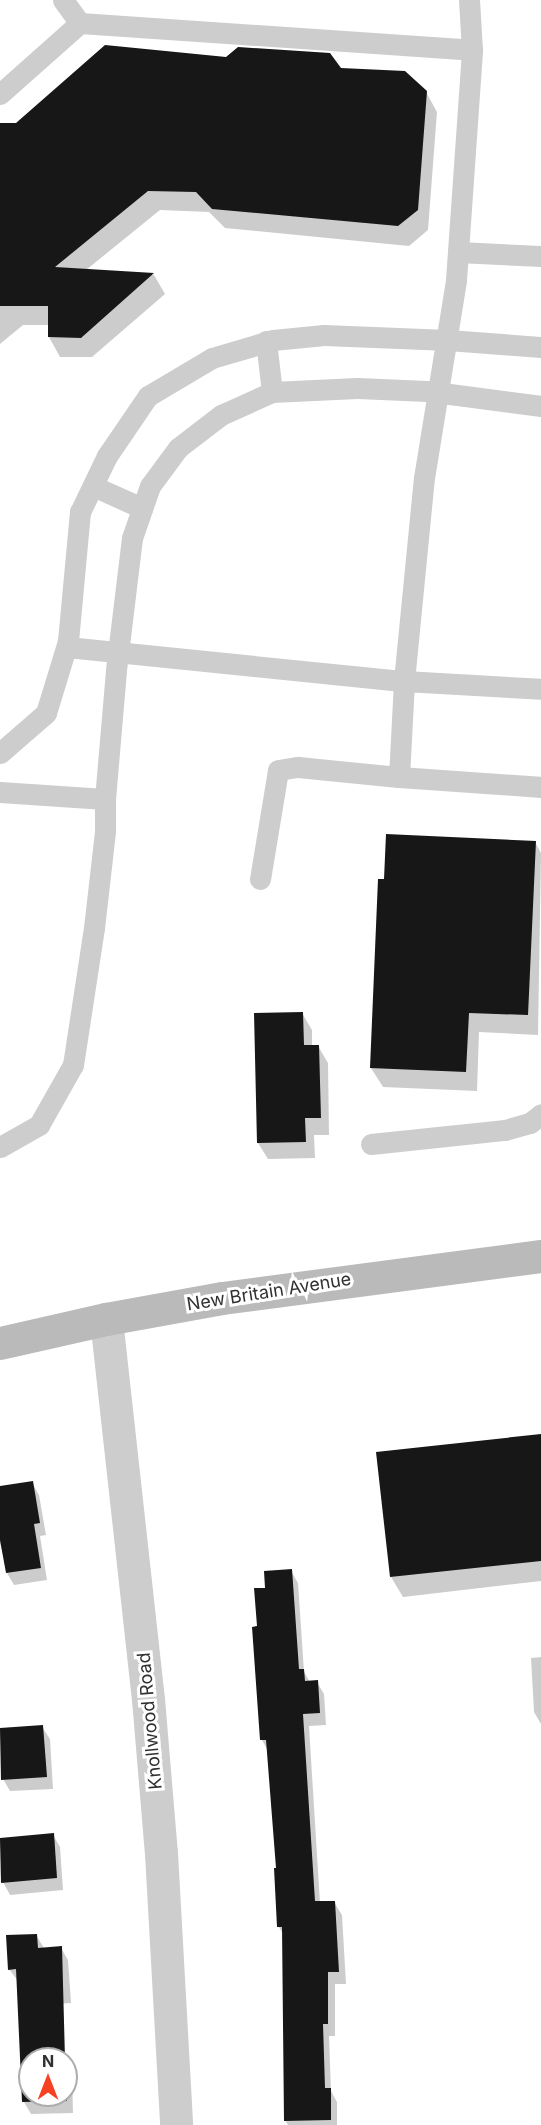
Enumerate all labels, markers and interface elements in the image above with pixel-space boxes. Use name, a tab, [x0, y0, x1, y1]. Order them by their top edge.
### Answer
street label: New Britain Avenue	[185, 1268, 353, 1316]
street label: Knollwood Road	[133, 1651, 167, 1791]
north arrow	[18, 2047, 78, 2107]
text: N	[42, 2051, 54, 2071]

